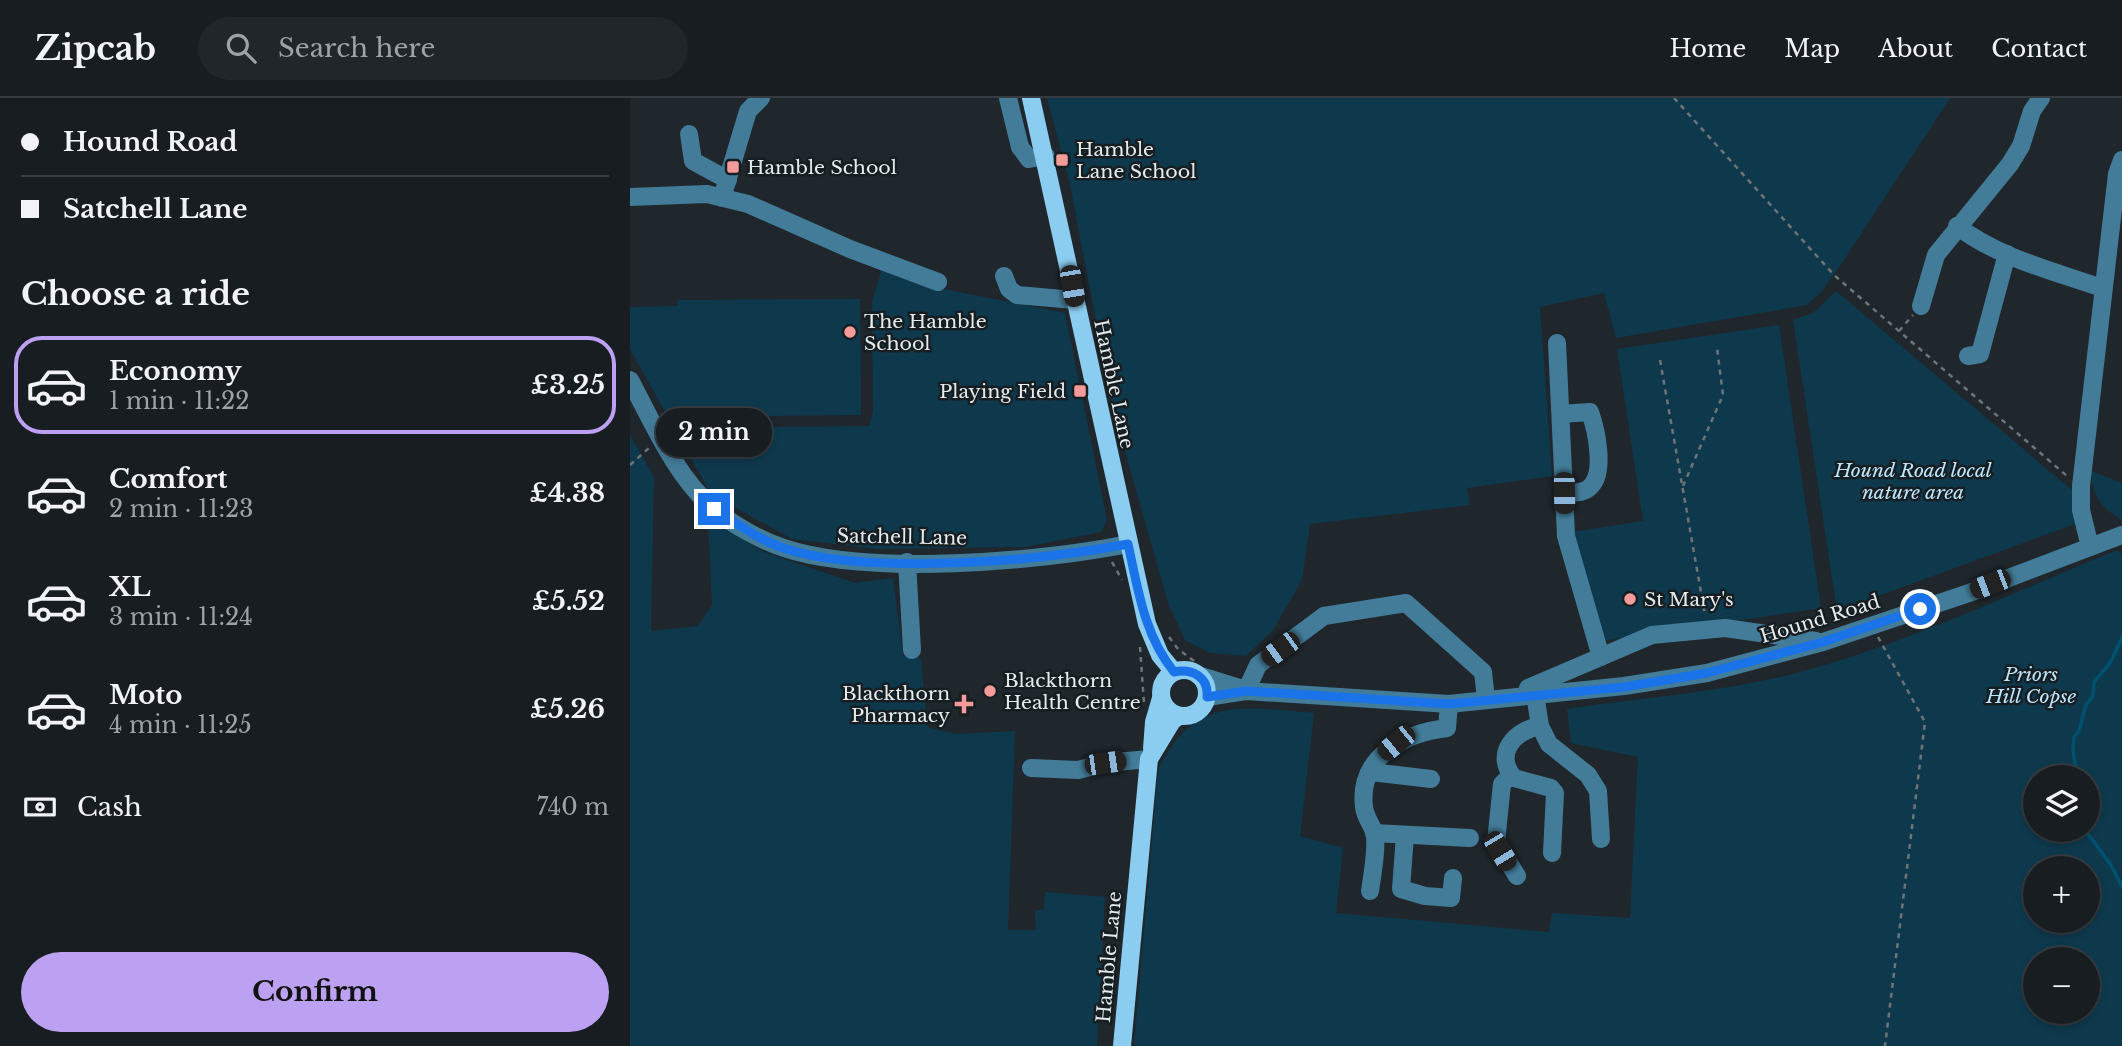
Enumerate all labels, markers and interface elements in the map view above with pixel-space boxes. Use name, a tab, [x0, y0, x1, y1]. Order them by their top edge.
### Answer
search box	[198, 17, 688, 80]
text: Zipcab	[35, 28, 156, 69]
icon: search	[222, 29, 260, 67]
text: Search here	[278, 32, 435, 64]
text: Home	[1670, 34, 1746, 63]
text: Map	[1784, 34, 1840, 63]
text: About	[1878, 34, 1953, 63]
text: Contact	[1991, 34, 2087, 63]
text: Hound Road	[63, 126, 238, 158]
place label: Hamble Lane School	[1076, 138, 1196, 183]
marker: Hamble Lane School	[1054, 152, 1070, 168]
place label: Hamble School	[747, 156, 897, 179]
marker: Hamble School	[725, 159, 741, 175]
text: Satchell Lane	[63, 193, 248, 225]
car	[1059, 263, 1086, 309]
text: Choose a ride	[21, 274, 250, 314]
place label: The Hamble School	[864, 310, 987, 355]
street label: Hamble Lane	[1089, 317, 1139, 451]
marker: The Hamble School	[842, 324, 858, 340]
icon: car	[25, 354, 88, 417]
text: Economy	[109, 355, 242, 387]
text: £3.25	[531, 369, 605, 401]
place label: Playing Field	[939, 380, 1066, 403]
marker: Playing Field	[1072, 383, 1088, 399]
text: 1 min · 11:22	[109, 387, 249, 415]
callout: 2 min	[656, 408, 772, 456]
text: 2 min	[678, 418, 750, 446]
park label: Hound Road local nature area	[1833, 459, 1992, 504]
icon: car	[25, 462, 88, 525]
text: Comfort	[109, 463, 227, 495]
car	[1554, 472, 1575, 514]
text: £4.38	[529, 477, 605, 509]
route end	[698, 493, 730, 525]
text: 2 min · 11:23	[109, 495, 253, 523]
street label: Satchell Lane	[837, 524, 967, 550]
car	[1967, 567, 2014, 601]
icon: car	[25, 570, 88, 633]
text: XL	[109, 571, 151, 603]
text: £5.52	[532, 585, 605, 617]
place label: St Mary's	[1644, 588, 1734, 611]
street label: Hound Road	[1757, 590, 1883, 648]
marker: St Mary's	[1622, 591, 1638, 607]
route start	[1904, 593, 1936, 625]
text: 3 min · 11:24	[109, 603, 253, 631]
car	[1257, 628, 1304, 670]
park label: Priors Hill Copse	[1985, 663, 2076, 708]
place label: Blackthorn Health Centre	[1004, 669, 1141, 714]
icon: car	[25, 678, 88, 741]
text: Moto	[109, 679, 182, 711]
place label: Blackthorn Pharmacy	[842, 682, 950, 727]
marker: Blackthorn Health Centre	[982, 683, 998, 699]
text: £5.26	[530, 693, 605, 725]
marker: Blackthorn Pharmacy	[956, 696, 972, 712]
text: 4 min · 11:25	[109, 711, 252, 739]
car	[1374, 722, 1419, 764]
car	[1083, 750, 1128, 776]
map controls	[2023, 765, 2100, 1024]
button: layers	[2023, 765, 2100, 842]
icon: cash	[21, 788, 59, 826]
text: Cash	[77, 791, 142, 823]
text: 740 m	[537, 793, 609, 821]
car	[1481, 828, 1520, 874]
button: +	[2023, 856, 2100, 933]
street label: Hamble Lane	[1092, 890, 1126, 1024]
button: −	[2023, 947, 2100, 1024]
button: Confirm	[21, 952, 609, 1032]

